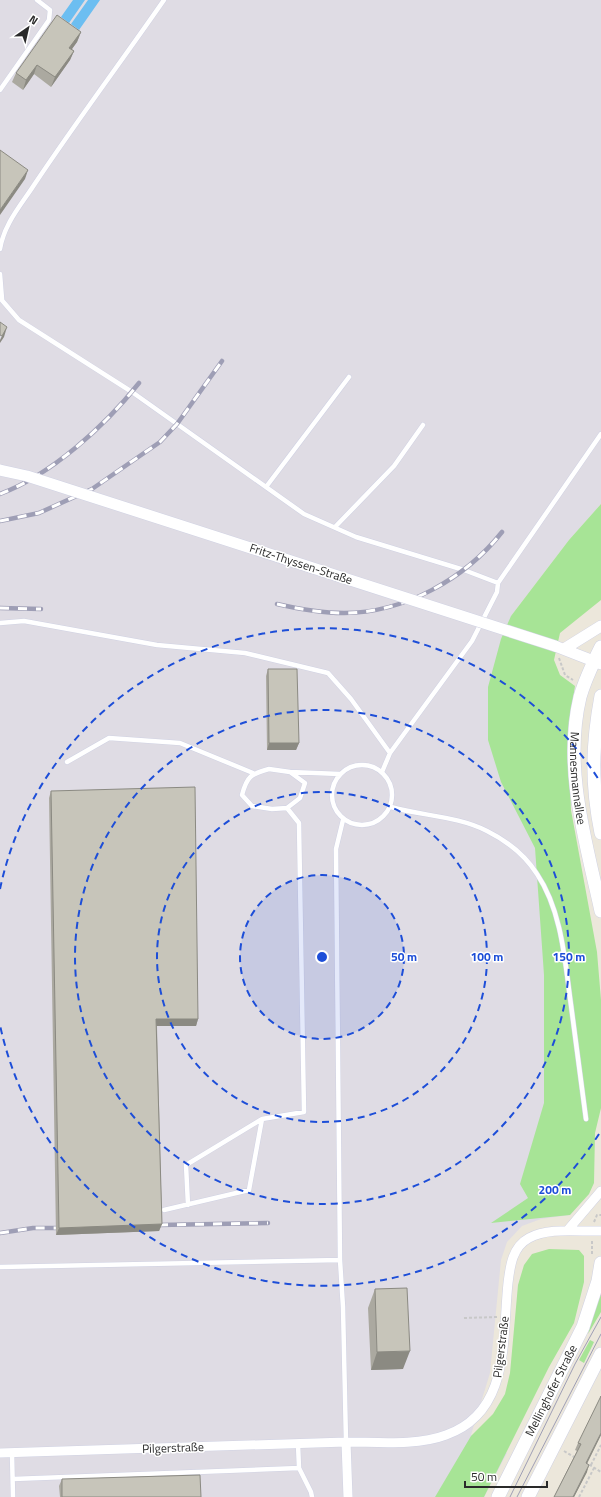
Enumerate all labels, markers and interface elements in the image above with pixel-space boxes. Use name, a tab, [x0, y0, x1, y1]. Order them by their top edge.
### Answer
north arrow	[8, 8, 48, 48]
text: N	[26, 11, 41, 28]
street label: Fritz-Thyssen-Straße	[247, 538, 355, 589]
street label: Mannesmannallee	[565, 731, 592, 826]
text: 50 m	[391, 947, 417, 966]
text: 100 m	[471, 947, 503, 966]
text: 150 m	[553, 947, 585, 966]
centre of rings	[315, 950, 329, 964]
text: 200 m	[539, 1180, 571, 1199]
street label: Pilgerstraße	[487, 1315, 514, 1379]
street label: Mellinghofer Straße	[520, 1341, 582, 1439]
street label: Pilgerstraße	[142, 1437, 204, 1458]
scale bar	[465, 1463, 547, 1489]
text: 50 m	[471, 1467, 497, 1486]

